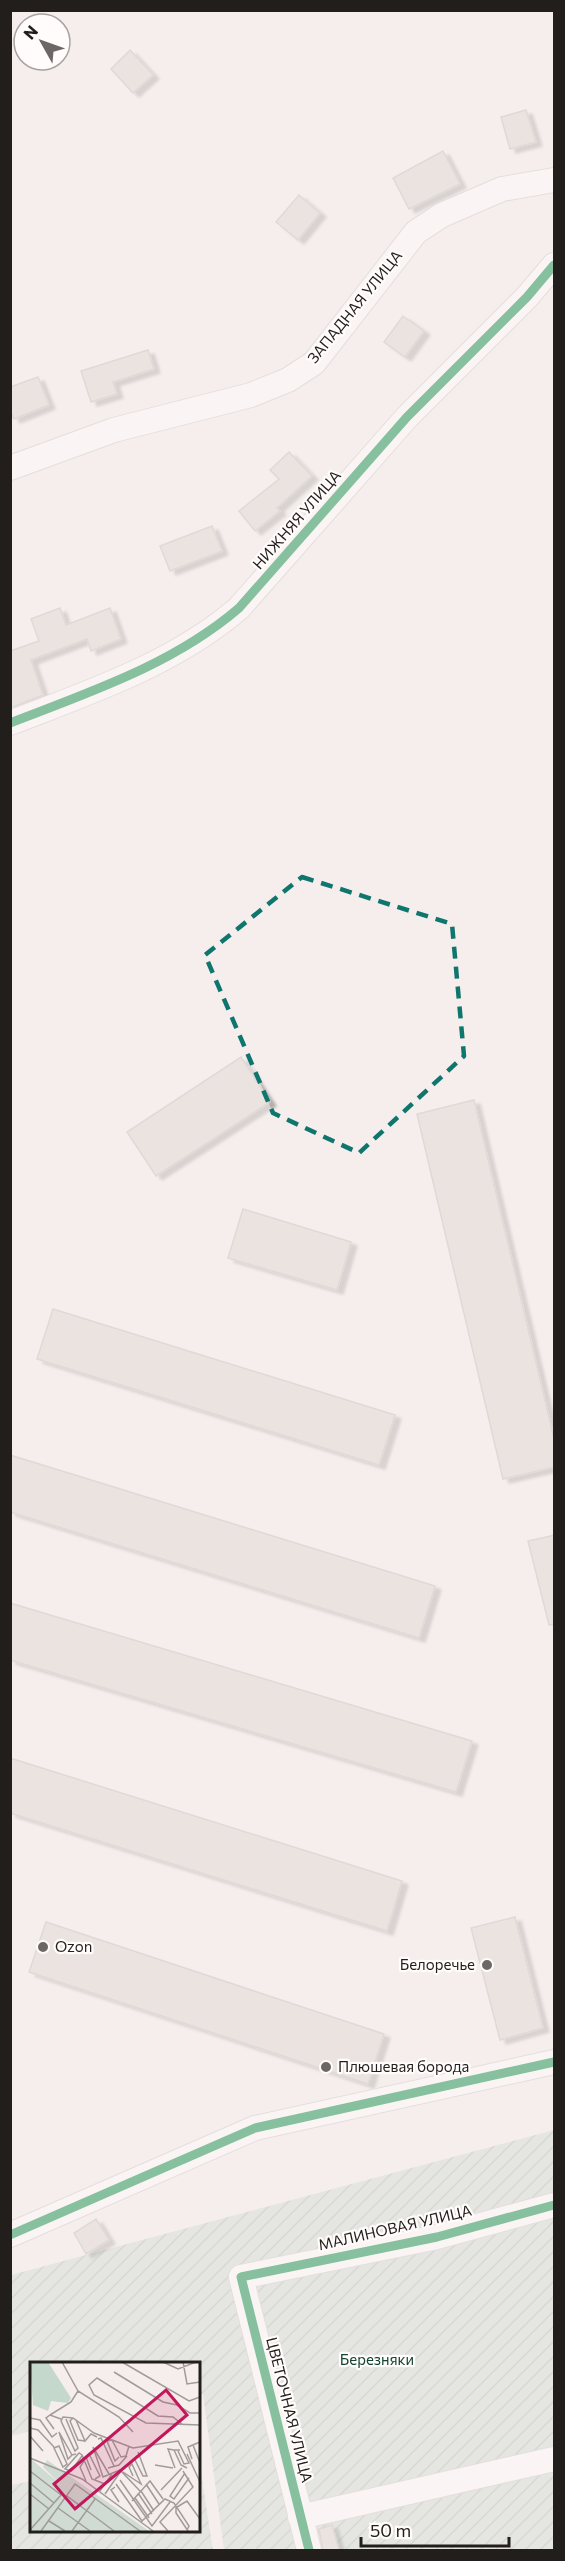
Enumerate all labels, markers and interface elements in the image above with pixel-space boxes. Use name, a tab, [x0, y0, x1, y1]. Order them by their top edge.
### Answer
north arrow	[12, 12, 72, 72]
text: N	[19, 21, 41, 43]
street label: ЗАПАДНАЯ УЛИЦА	[303, 246, 405, 366]
street label: НИЖНЯЯ УЛИЦА	[248, 466, 344, 573]
place label: Ozon	[55, 1937, 92, 1955]
marker: Ozon	[36, 1940, 50, 1954]
place label: Белоречье	[400, 1955, 475, 1973]
marker: Белоречье	[480, 1958, 494, 1972]
place label: Плюшевая борода	[338, 2057, 469, 2075]
marker: Плюшевая борода	[319, 2060, 333, 2074]
street label: МАЛИНОВАЯ УЛИЦА	[316, 2201, 473, 2253]
street label: ЦВЕТОЧНАЯ УЛИЦА	[263, 2335, 317, 2484]
park label: Березняки	[340, 2350, 414, 2368]
inset map	[30, 2362, 200, 2531]
scale bar	[361, 2510, 510, 2548]
text: 50 m	[370, 2519, 411, 2541]

